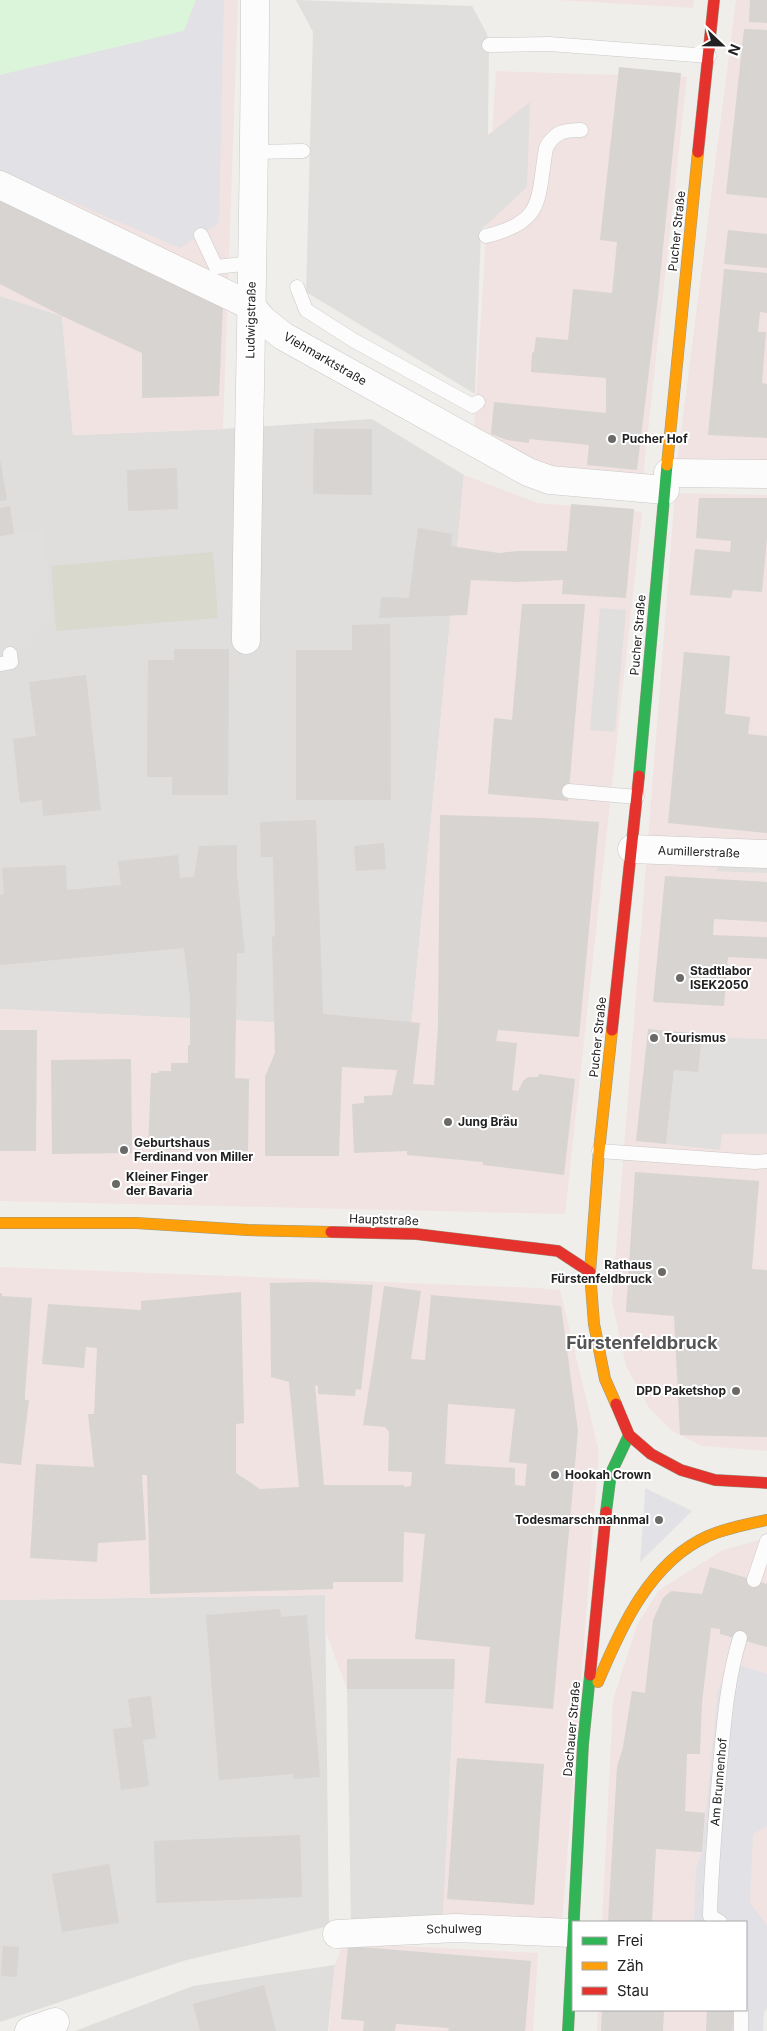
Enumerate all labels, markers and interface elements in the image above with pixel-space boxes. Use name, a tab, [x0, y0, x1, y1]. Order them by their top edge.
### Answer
north arrow	[697, 20, 747, 70]
text: N	[725, 42, 744, 58]
street label: Pucher Straße	[665, 190, 688, 272]
street label: Ludwigstraße	[242, 281, 259, 359]
street label: Viehmarktstraße	[281, 329, 370, 388]
place label: Pucher Hof	[622, 431, 688, 446]
marker: Pucher Hof	[606, 433, 618, 445]
street label: Pucher Straße	[627, 594, 648, 676]
street label: Aumillerstraße	[658, 843, 740, 860]
place label: Stadtlabor ISEK2050	[690, 963, 752, 992]
marker: Stadtlabor ISEK2050	[674, 972, 686, 984]
street label: Pucher Straße	[586, 996, 609, 1078]
place label: Tourismus	[664, 1030, 726, 1045]
marker: Tourismus	[648, 1032, 660, 1044]
place label: Jung Bräu	[458, 1114, 517, 1129]
marker: Jung Bräu	[442, 1116, 454, 1128]
place label: Geburtshaus Ferdinand von Miller	[134, 1135, 253, 1164]
marker: Geburtshaus Ferdinand von Miller	[118, 1144, 130, 1156]
place label: Kleiner Finger der Bavaria	[126, 1169, 208, 1198]
marker: Kleiner Finger der Bavaria	[110, 1178, 122, 1190]
street label: Hauptstraße	[349, 1211, 419, 1228]
place label: Rathaus Fürstenfeldbruck	[551, 1257, 652, 1286]
marker: Rathaus Fürstenfeldbruck	[656, 1266, 668, 1278]
district label: Fürstenfeldbruck	[566, 1332, 718, 1353]
place label: DPD Paketshop	[636, 1383, 726, 1398]
marker: DPD Paketshop	[730, 1385, 742, 1397]
place label: Hookah Crown	[565, 1467, 651, 1482]
marker: Hookah Crown	[549, 1469, 561, 1481]
place label: Todesmarschmahnmal	[515, 1512, 649, 1527]
marker: Todesmarschmahnmal	[653, 1514, 665, 1526]
street label: Dachauer Straße	[560, 1681, 583, 1777]
street label: Am Brunnenhof	[707, 1737, 730, 1827]
street label: Schulweg	[426, 1921, 482, 1936]
legend	[572, 1921, 747, 2011]
text: Frei	[617, 1931, 643, 1950]
text: Zäh	[617, 1956, 644, 1975]
text: Stau	[617, 1981, 649, 2000]

